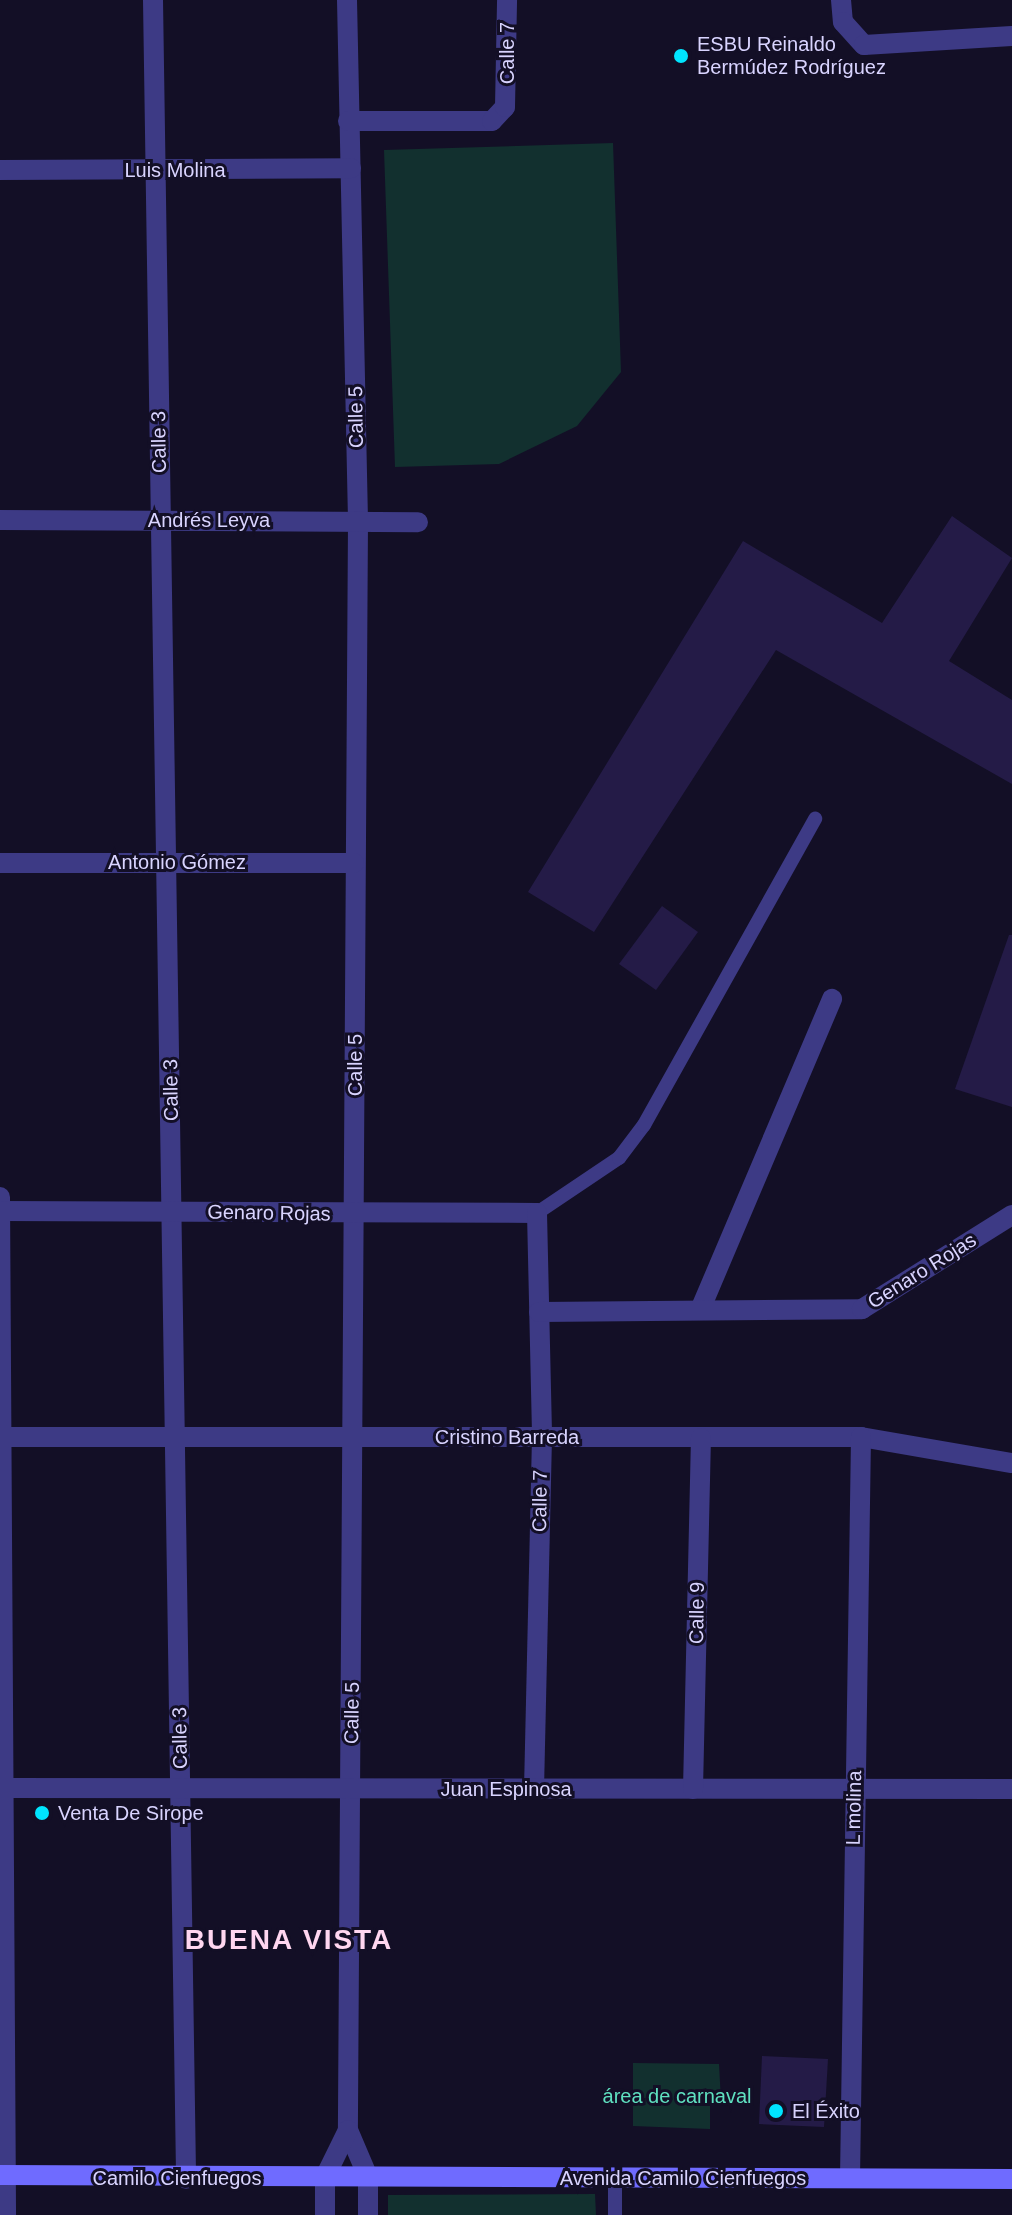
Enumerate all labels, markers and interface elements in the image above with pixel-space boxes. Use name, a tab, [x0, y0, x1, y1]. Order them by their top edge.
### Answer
street label: Calle 7	[495, 22, 519, 84]
place label: ESBU Reinaldo Bermúdez Rodríguez	[697, 32, 886, 79]
marker: ESBU Reinaldo Bermúdez Rodríguez	[672, 47, 690, 65]
street label: Luis Molina	[124, 158, 226, 182]
street label: Calle 5	[343, 386, 369, 448]
street label: Calle 3	[146, 411, 172, 473]
street label: Andrés Leyva	[148, 508, 270, 532]
street label: Antonio Gómez	[108, 850, 246, 874]
street label: Calle 5	[343, 1034, 367, 1096]
street label: Calle 3	[158, 1059, 184, 1121]
street label: Genaro Rojas	[207, 1200, 331, 1226]
street label: Genaro Rojas	[863, 1228, 981, 1314]
street label: Cristino Barreda	[435, 1425, 579, 1449]
street label: Calle 7	[527, 1470, 553, 1532]
street label: Calle 9	[684, 1582, 710, 1644]
street label: Calle 5	[339, 1682, 365, 1744]
street label: Calle 3	[167, 1707, 193, 1769]
street label: L molina	[841, 1770, 867, 1846]
street label: Juan Espinosa	[440, 1777, 572, 1801]
place label: Venta De Sirope	[58, 1801, 204, 1825]
marker: Venta De Sirope	[33, 1804, 51, 1822]
district label: BUENA VISTA	[184, 1923, 394, 1957]
park label: área de carnaval	[603, 2084, 751, 2108]
place label: El Éxito	[792, 2099, 860, 2123]
marker: El Éxito	[767, 2102, 785, 2120]
street label: Camilo Cienfuegos	[93, 2166, 261, 2190]
street label: Avenida Camilo Cienfuegos	[560, 2166, 806, 2190]

